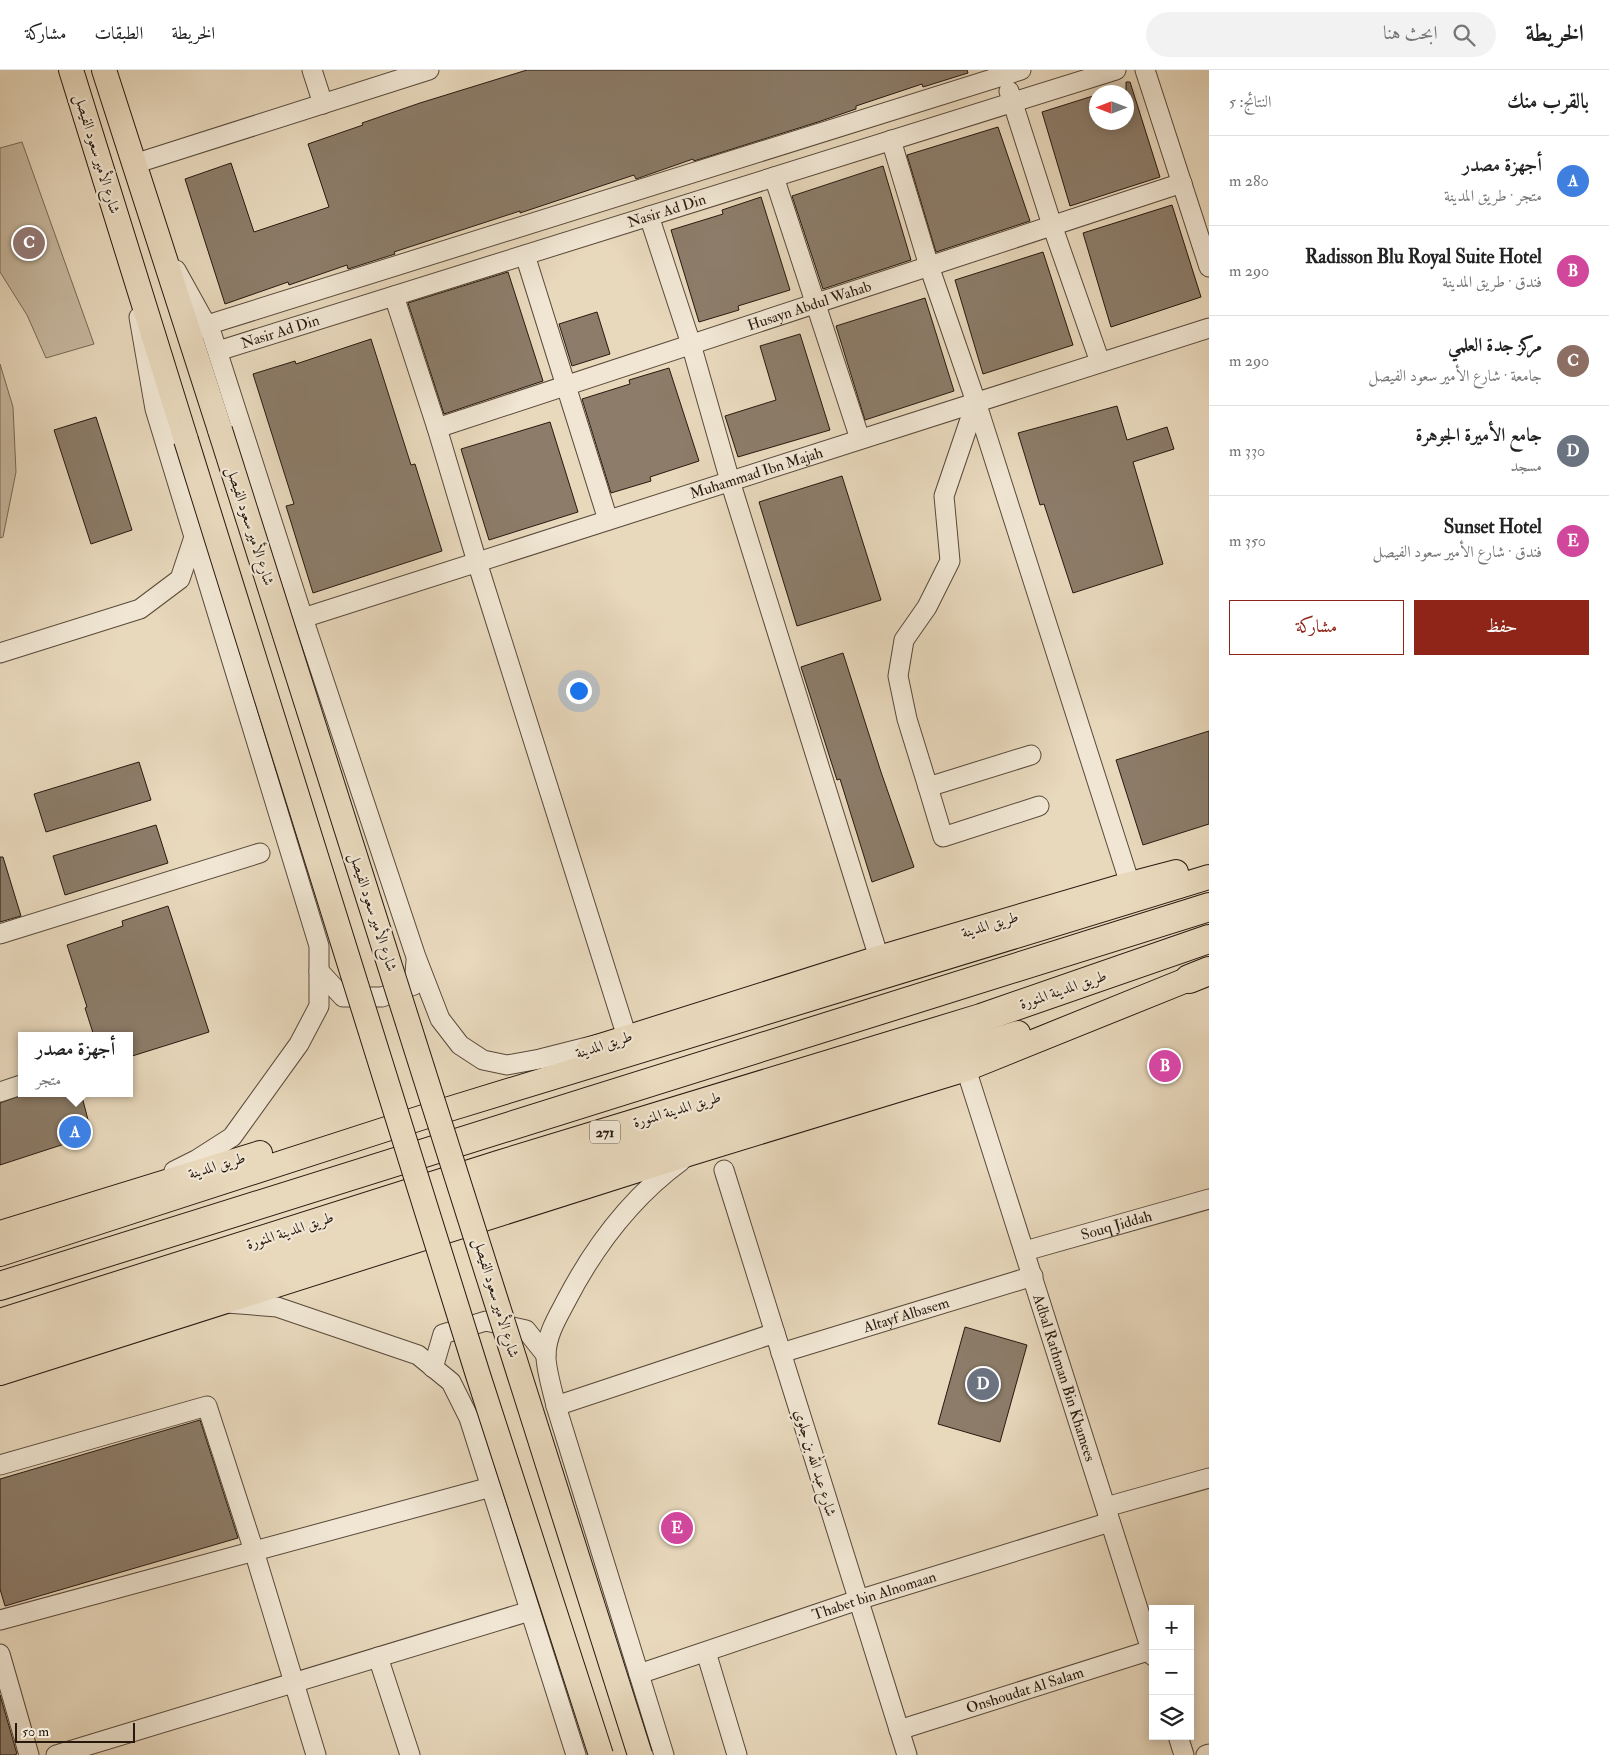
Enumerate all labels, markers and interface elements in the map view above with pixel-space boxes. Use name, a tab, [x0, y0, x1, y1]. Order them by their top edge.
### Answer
search box	[1146, 12, 1496, 57]
text: الخريطة	[1526, 18, 1584, 49]
text: ابحث هنا	[1383, 21, 1438, 45]
icon: search	[1450, 21, 1478, 49]
text: مشاركة	[25, 22, 66, 45]
text: الطبقات	[94, 22, 143, 45]
text: الخريطة	[171, 22, 215, 45]
north arrow	[1089, 85, 1134, 130]
text: بالقرب منك	[1507, 88, 1589, 115]
street label: شارع الأمير سعود الفيصل	[67, 91, 126, 217]
text: النتائج: 5	[1229, 92, 1271, 112]
text: أجهزة مصدر	[1463, 153, 1542, 177]
text: 280 m	[1229, 171, 1269, 191]
text: A	[1568, 171, 1578, 191]
text: متجر · طريق المدينة	[1444, 186, 1542, 206]
street label: Nasir Ad Din	[625, 189, 708, 232]
pin: C	[13, 224, 45, 262]
text: Radisson Blu Royal Suite Hotel	[1305, 245, 1542, 269]
text: 290 m	[1229, 261, 1269, 281]
text: B	[1568, 261, 1578, 281]
text: فندق · طريق المدينة	[1442, 272, 1542, 292]
street label: Husayn Abdul Wahab	[745, 276, 874, 335]
street label: Nasir Ad Din	[238, 310, 322, 353]
text: مركز جدة العلمي	[1448, 333, 1542, 357]
text: 290 m	[1229, 351, 1269, 371]
text: C	[1567, 351, 1579, 371]
text: جامعة · شارع الأمير سعود الفيصل	[1368, 366, 1542, 386]
text: جامع الأميرة الجوهرة	[1415, 423, 1542, 447]
text: 330 m	[1229, 441, 1265, 461]
text: D	[1566, 441, 1580, 461]
street label: Muhammad Ibn Majah	[687, 443, 825, 503]
text: مسجد	[1511, 456, 1542, 476]
street label: شارع الأمير سعود الفيصل	[219, 463, 280, 589]
text: Sunset Hotel	[1444, 515, 1542, 539]
text: 350 m	[1229, 531, 1266, 551]
text: E	[1567, 531, 1579, 551]
text: فندق · شارع الأمير سعود الفيصل	[1373, 542, 1542, 562]
button: مشاركة	[1229, 600, 1404, 655]
button: حفظ	[1414, 600, 1589, 655]
your location	[566, 678, 592, 704]
street label: شارع الأمير سعود الفيصل	[342, 849, 403, 975]
street label: طريق المدينة	[959, 907, 1021, 943]
street label: طريق المدينة المنورة	[1017, 966, 1109, 1014]
street label: طريق المدينة	[573, 1027, 635, 1063]
popup	[18, 1032, 133, 1097]
text: أجهزة مصدر	[36, 1037, 115, 1061]
pin: B	[1149, 1047, 1181, 1085]
text: متجر	[36, 1070, 61, 1090]
street label: طريق المدينة المنورة	[631, 1088, 723, 1132]
pin: A	[59, 1113, 91, 1151]
road number: 271	[590, 1120, 620, 1144]
street label: طريق المدينة	[186, 1148, 248, 1184]
street label: Souq Jiddah	[1079, 1206, 1154, 1244]
street label: طريق المدينة المنورة	[244, 1208, 336, 1254]
street label: شارع الأمير سعود الفيصل	[466, 1235, 525, 1361]
street label: Adbal Rathman Bin Khamees	[1029, 1291, 1100, 1464]
street label: Altayf Albasem	[860, 1293, 952, 1337]
pin: D	[967, 1365, 999, 1403]
street label: شارع عبد الله بن جلوي	[787, 1406, 843, 1520]
pin: E	[661, 1509, 693, 1547]
street label: Thabet bin Alnomaan	[810, 1567, 939, 1624]
map controls	[1149, 1605, 1194, 1740]
button: +	[1149, 1605, 1194, 1650]
button: −	[1149, 1650, 1194, 1695]
street label: Onshoudat Al Salam	[964, 1662, 1086, 1718]
button: layers	[1149, 1695, 1194, 1740]
scale bar	[15, 1720, 135, 1743]
text: 50 m	[22, 1723, 49, 1740]

